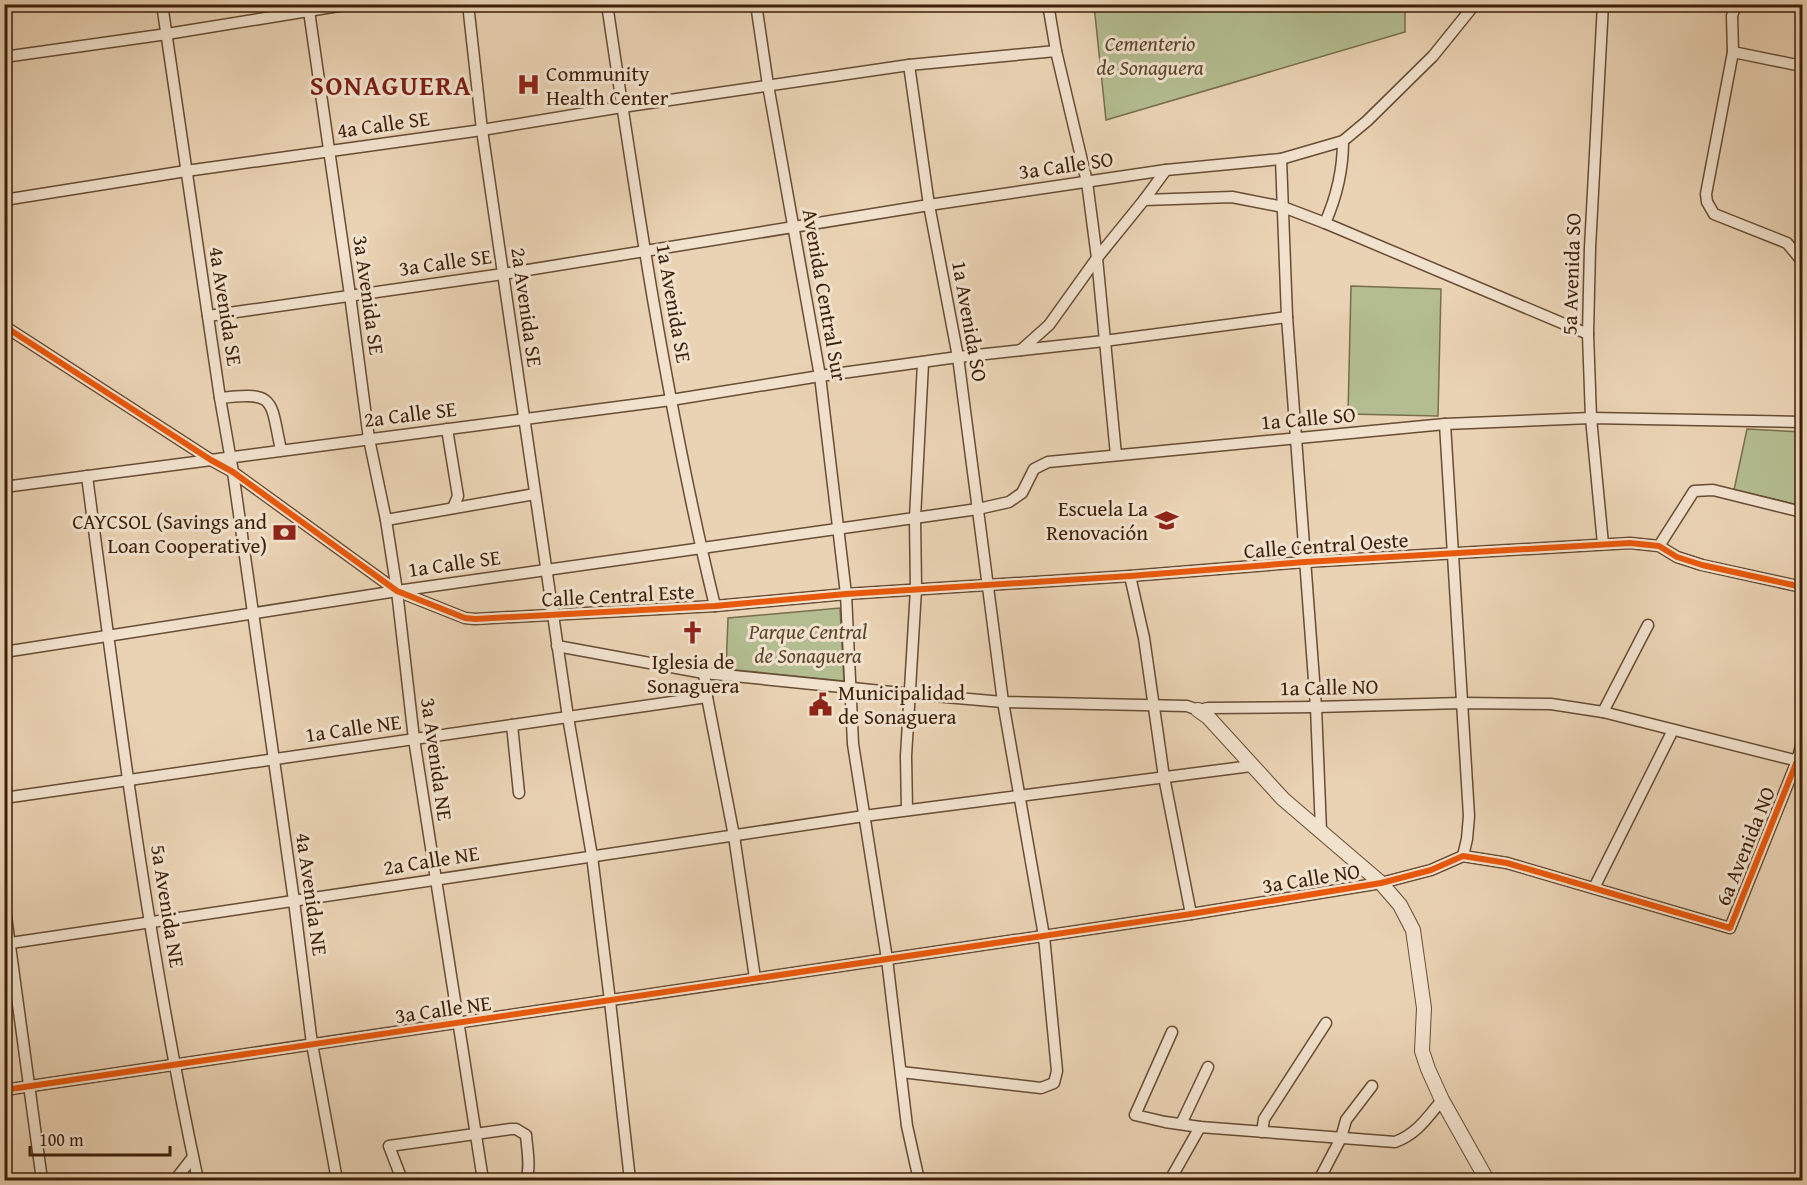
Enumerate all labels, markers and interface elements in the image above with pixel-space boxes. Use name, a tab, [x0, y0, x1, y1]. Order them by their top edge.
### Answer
park label: Cementerio de Sonaguera	[1096, 28, 1204, 83]
place label: Community Health Center	[546, 58, 669, 113]
district label: SONAGUERA	[310, 65, 472, 105]
hospital icon: Community Health Center	[515, 72, 541, 98]
street label: 4a Calle SE	[335, 102, 432, 146]
street label: 3a Calle SO	[1017, 143, 1115, 187]
street label: Avenida Central Sur	[795, 206, 855, 384]
street label: 5a Avenida SO	[1553, 212, 1589, 336]
street label: 3a Avenida SE	[345, 233, 393, 357]
street label: 3a Calle SE	[397, 240, 494, 284]
street label: 1a Avenida SE	[648, 241, 700, 365]
street label: 4a Avenida SE	[201, 244, 251, 368]
street label: 2a Avenida SE	[503, 245, 551, 369]
street label: 1a Avenida SO	[944, 258, 996, 384]
street label: 2a Calle SE	[362, 393, 458, 435]
street label: 1a Calle SO	[1259, 398, 1357, 438]
place label: Escuela La Renovación	[1046, 493, 1148, 548]
place label: CAYCSOL (Savings and Loan Cooperative)	[72, 506, 268, 561]
school or university icon: Escuela La Renovación	[1153, 507, 1179, 533]
bank icon: CAYCSOL (Savings and Loan Cooperative)	[272, 520, 298, 546]
street label: Calle Central Oeste	[1243, 524, 1410, 566]
street label: 1a Calle SE	[406, 541, 503, 585]
street label: Calle Central Este	[541, 576, 695, 614]
park label: Parque Central de Sonaguera	[748, 616, 867, 671]
church icon: Iglesia de Sonaguera	[680, 620, 706, 646]
place label: Iglesia de Sonaguera	[647, 646, 739, 701]
street label: 1a Calle NO	[1279, 671, 1379, 703]
place label: Municipalidad de Sonaguera	[838, 677, 966, 732]
public building icon: Municipalidad de Sonaguera	[807, 691, 833, 717]
street label: 3a Avenida NE	[413, 695, 461, 823]
street label: 1a Calle NE	[303, 706, 403, 750]
street label: 6a Avenida NO	[1707, 782, 1783, 910]
street label: 4a Avenida NE	[288, 830, 336, 958]
street label: 2a Calle NE	[381, 837, 482, 883]
street label: 5a Avenida NE	[143, 842, 193, 970]
street label: 3a Calle NO	[1260, 855, 1362, 901]
street label: 3a Calle NE	[393, 987, 493, 1031]
scale bar	[30, 1119, 170, 1157]
text: 100 m	[39, 1126, 84, 1153]

